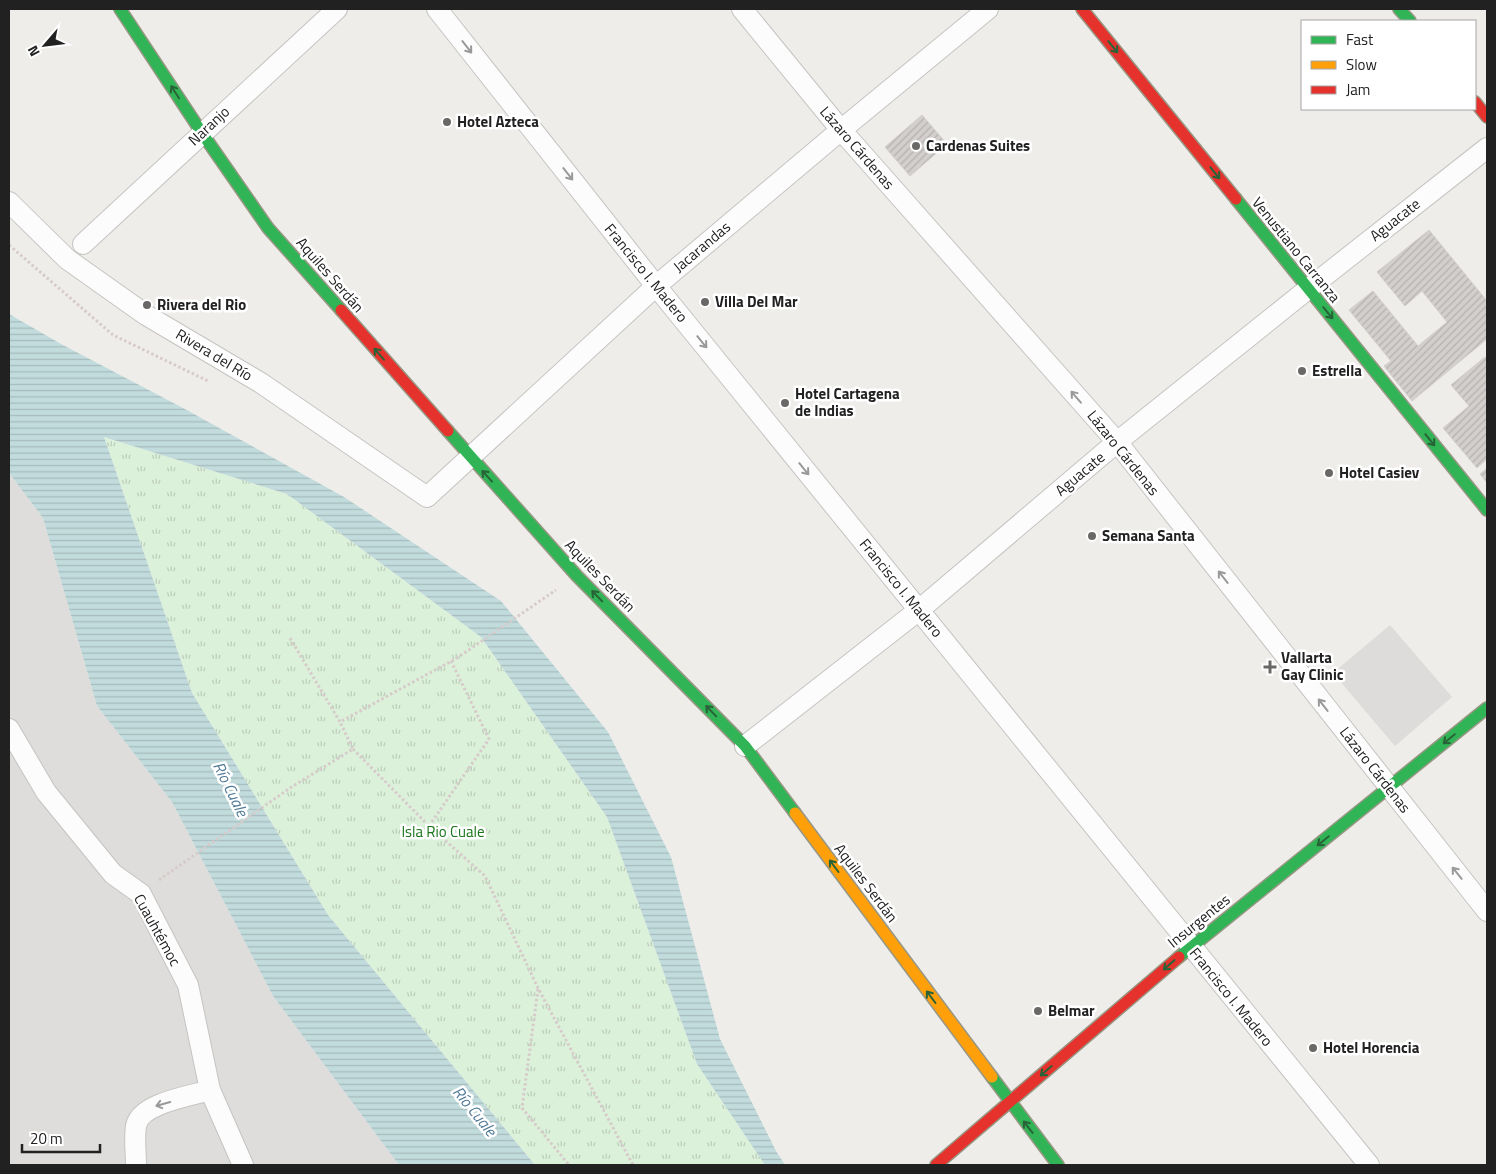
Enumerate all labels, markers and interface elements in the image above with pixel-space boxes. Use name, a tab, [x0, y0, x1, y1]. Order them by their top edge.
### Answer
north arrow	[20, 20, 70, 70]
legend	[1301, 20, 1476, 110]
text: Fast	[1346, 28, 1374, 51]
one-way arrow	[461, 40, 472, 53]
one-way arrow	[1107, 40, 1118, 53]
text: N	[22, 42, 45, 61]
text: Slow	[1346, 53, 1377, 76]
text: Jam	[1346, 78, 1370, 101]
one-way arrow	[170, 85, 180, 99]
street label: Naranjo	[183, 100, 235, 151]
street label: Lázaro Cárdenas	[815, 101, 900, 194]
place label: Hotel Azteca	[457, 110, 539, 133]
marker: Hotel Azteca	[441, 116, 453, 128]
place label: Cardenas Suites	[926, 134, 1030, 157]
marker: Cardenas Suites	[910, 140, 922, 152]
one-way arrow	[1209, 166, 1220, 179]
one-way arrow	[562, 168, 573, 181]
street label: Venustiano Carranza	[1247, 192, 1347, 308]
street label: Aguacate	[1364, 192, 1425, 247]
street label: Jacarandas	[668, 216, 736, 278]
street label: Francisco I. Madero	[599, 218, 694, 327]
street label: Aquiles Serdán	[291, 232, 370, 318]
place label: Villa Del Mar	[715, 290, 798, 313]
place label: Rivera del Rio	[157, 293, 246, 316]
marker: Villa Del Mar	[699, 296, 711, 308]
marker: Rivera del Rio	[141, 299, 153, 311]
one-way arrow	[1322, 307, 1333, 320]
street label: Rivera del Río	[172, 323, 257, 387]
one-way arrow	[696, 336, 707, 349]
one-way arrow	[374, 348, 385, 361]
place label: Estrella	[1312, 359, 1362, 382]
marker: Estrella	[1296, 365, 1308, 377]
place label: Hotel Cartagena de Indias	[795, 382, 900, 422]
one-way arrow	[1071, 390, 1082, 403]
marker: Hotel Cartagena de Indias	[779, 397, 791, 409]
street label: Lázaro Cárdenas	[1082, 405, 1165, 500]
one-way arrow	[1425, 433, 1436, 446]
street label: Aguacate	[1050, 446, 1110, 501]
place label: Hotel Casiev	[1339, 461, 1420, 484]
one-way arrow	[799, 462, 810, 475]
marker: Hotel Casiev	[1323, 467, 1335, 479]
one-way arrow	[481, 469, 493, 482]
place label: Semana Santa	[1102, 524, 1195, 547]
marker: Semana Santa	[1086, 530, 1098, 542]
street label: Francisco I. Madero	[854, 533, 949, 642]
street label: Aquiles Serdán	[560, 534, 641, 617]
one-way arrow	[1217, 571, 1228, 584]
one-way arrow	[591, 589, 603, 602]
place label: Vallarta Gay Clinic	[1281, 646, 1344, 686]
marker: Vallarta Gay Clinic	[1263, 660, 1277, 674]
one-way arrow	[1318, 699, 1329, 712]
one-way arrow	[705, 705, 717, 718]
street label: Lázaro Cárdenas	[1334, 722, 1416, 818]
one-way arrow	[1443, 733, 1456, 744]
water label: Río Cuale	[207, 757, 255, 822]
park label: Isla Rio Cuale	[401, 820, 485, 843]
one-way arrow	[1317, 835, 1330, 846]
street label: Aquiles Serdán	[829, 838, 904, 927]
one-way arrow	[829, 859, 839, 873]
one-way arrow	[1451, 867, 1462, 880]
street label: Insurgentes	[1162, 888, 1235, 953]
street label: Cuauhtémoc	[128, 890, 187, 970]
street label: Francisco I. Madero	[1184, 942, 1279, 1051]
one-way arrow	[1163, 959, 1176, 970]
one-way arrow	[926, 990, 936, 1004]
place label: Belmar	[1048, 999, 1095, 1022]
marker: Belmar	[1032, 1005, 1044, 1017]
place label: Hotel Horencia	[1323, 1036, 1420, 1059]
marker: Hotel Horencia	[1307, 1042, 1319, 1054]
one-way arrow	[1040, 1065, 1053, 1077]
water label: Río Cuale	[447, 1081, 504, 1143]
one-way arrow	[156, 1099, 172, 1109]
one-way arrow	[1023, 1121, 1034, 1134]
scale bar	[22, 1122, 100, 1154]
text: 20 m	[30, 1127, 63, 1150]

